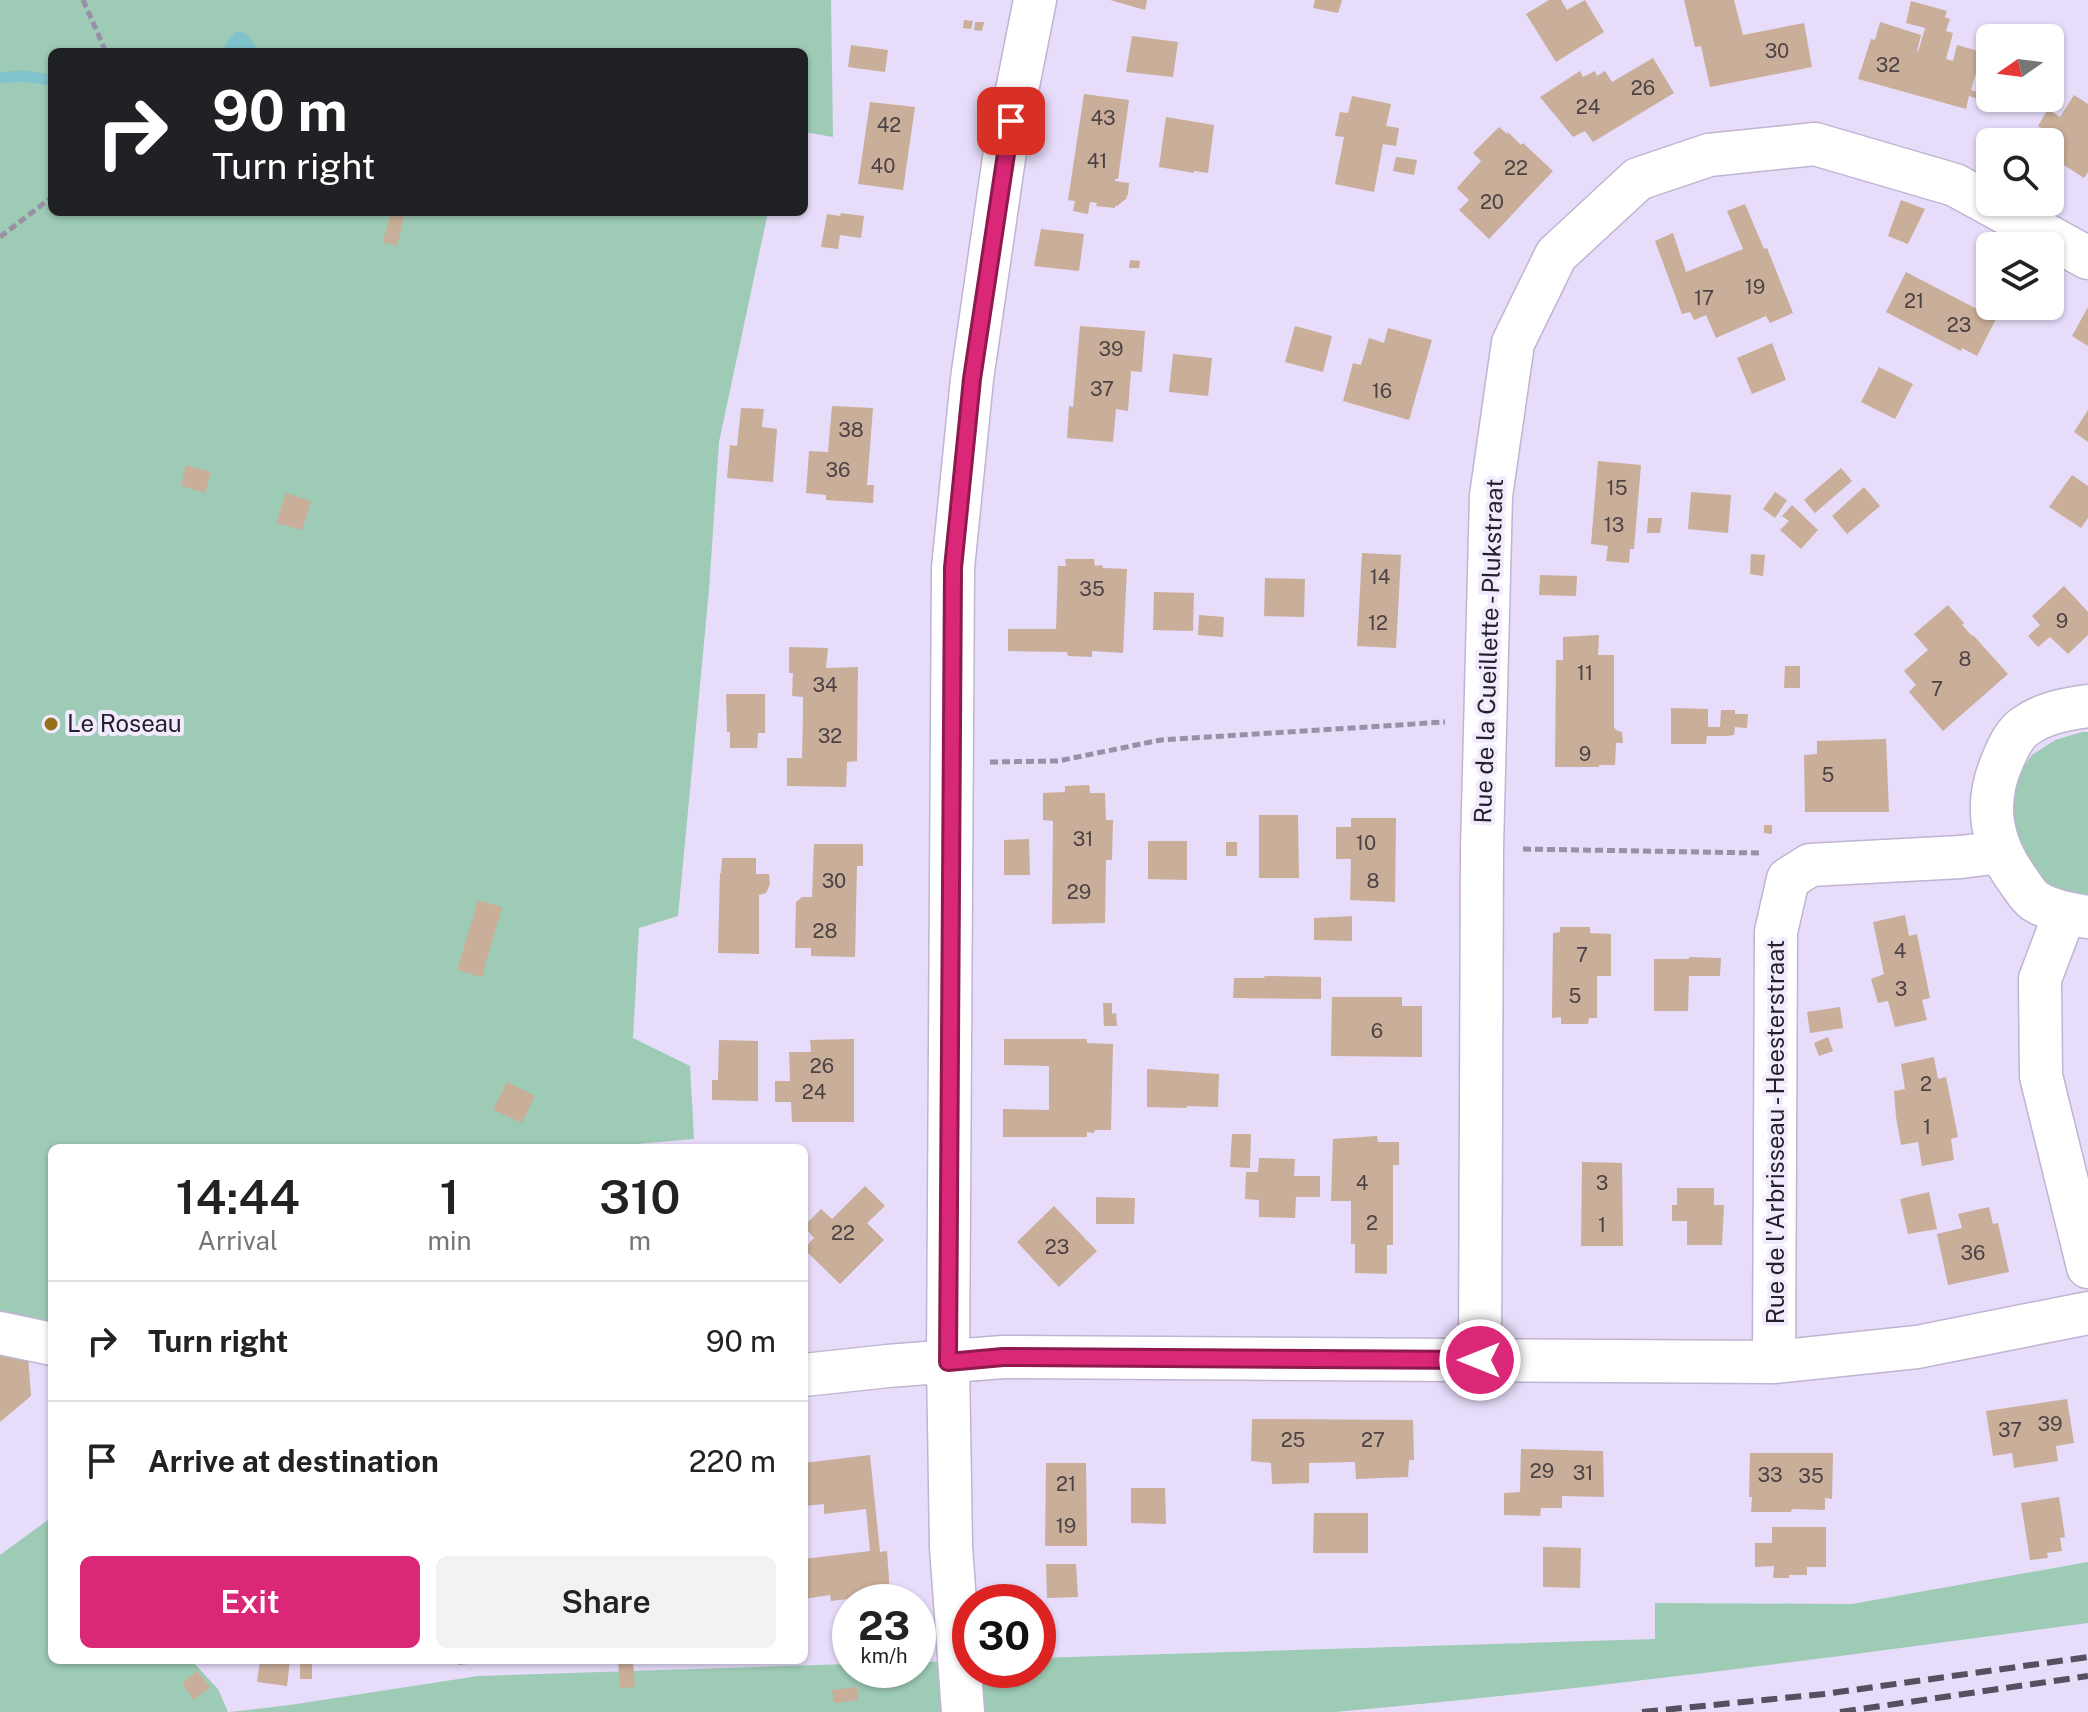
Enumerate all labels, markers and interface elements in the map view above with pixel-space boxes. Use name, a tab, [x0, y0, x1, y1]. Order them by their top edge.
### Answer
north arrow	[1976, 24, 2064, 112]
map controls	[1976, 24, 2064, 320]
house number: 30	[1765, 39, 1789, 63]
house number: 32	[1876, 53, 1900, 77]
house number: 26	[1631, 76, 1655, 100]
text: 90 m	[212, 78, 348, 144]
icon: right	[80, 80, 184, 184]
pin	[977, 87, 1045, 155]
house number: 24	[1576, 95, 1600, 119]
icon: arrive	[989, 99, 1033, 143]
house number: 43	[1090, 106, 1116, 130]
house number: 42	[877, 113, 901, 137]
button: search	[1976, 128, 2064, 216]
text: Turn right	[212, 145, 375, 187]
house number: 41	[1087, 149, 1107, 173]
house number: 40	[871, 154, 895, 178]
house number: 22	[1504, 156, 1528, 180]
house number: 20	[1480, 190, 1504, 214]
button: layers	[1976, 232, 2064, 320]
house number: 19	[1745, 275, 1765, 299]
house number: 17	[1694, 286, 1714, 310]
house number: 21	[1904, 289, 1924, 313]
house number: 23	[1947, 313, 1971, 337]
house number: 39	[1099, 337, 1123, 361]
house number: 37	[1090, 377, 1114, 401]
house number: 16	[1372, 379, 1392, 403]
house number: 38	[838, 418, 864, 442]
house number: 36	[826, 458, 850, 482]
house number: 15	[1607, 476, 1627, 500]
street label: Rue de la Cueillette - Plukstraat	[1468, 478, 1508, 824]
house number: 13	[1604, 513, 1624, 537]
house number: 14	[1370, 565, 1390, 589]
house number: 35	[1079, 577, 1105, 601]
house number: 9	[2056, 609, 2068, 633]
house number: 12	[1368, 611, 1388, 635]
house number: 8	[1959, 647, 1971, 671]
house number: 11	[1577, 661, 1593, 685]
house number: 34	[812, 673, 838, 697]
house number: 7	[1931, 677, 1943, 701]
place label: Le Roseau	[67, 709, 182, 737]
marker: Le Roseau	[42, 715, 60, 733]
house number: 32	[818, 724, 842, 748]
house number: 9	[1579, 742, 1591, 766]
house number: 5	[1822, 763, 1834, 787]
house number: 31	[1073, 827, 1093, 851]
house number: 10	[1356, 831, 1376, 855]
house number: 30	[822, 869, 846, 893]
house number: 8	[1367, 869, 1379, 893]
house number: 29	[1067, 880, 1091, 904]
house number: 28	[813, 919, 837, 943]
house number: 4	[1894, 939, 1906, 963]
street label: Rue de l'Arbrisseau - Heesterstraat	[1761, 940, 1789, 1324]
house number: 7	[1576, 943, 1588, 967]
house number: 3	[1895, 977, 1907, 1001]
house number: 5	[1569, 984, 1581, 1008]
house number: 6	[1371, 1019, 1383, 1043]
house number: 26	[810, 1054, 834, 1078]
house number: 2	[1920, 1072, 1932, 1096]
house number: 24	[802, 1080, 826, 1104]
house number: 1	[1923, 1115, 1931, 1139]
text: 14:44	[175, 1168, 300, 1225]
text: 1	[439, 1168, 460, 1225]
text: 310	[599, 1168, 681, 1225]
house number: 4	[1356, 1171, 1368, 1195]
house number: 3	[1596, 1171, 1608, 1195]
house number: 2	[1366, 1211, 1378, 1235]
house number: 1	[1598, 1213, 1606, 1237]
house number: 22	[831, 1221, 855, 1245]
text: Arrival	[198, 1225, 278, 1256]
text: min	[427, 1225, 472, 1256]
text: m	[629, 1225, 651, 1256]
house number: 23	[1045, 1235, 1069, 1259]
house number: 36	[1961, 1241, 1985, 1265]
position arrow	[1438, 1318, 1522, 1402]
icon: right	[80, 1319, 124, 1363]
text: Turn right	[148, 1323, 288, 1359]
text: 90 m	[706, 1323, 776, 1359]
house number: 39	[2038, 1412, 2062, 1436]
house number: 37	[1998, 1418, 2022, 1442]
house number: 25	[1281, 1428, 1305, 1452]
house number: 27	[1361, 1428, 1385, 1452]
icon: arrive	[80, 1439, 124, 1483]
text: Arrive at destination	[148, 1443, 439, 1479]
text: 220 m	[689, 1443, 776, 1479]
house number: 29	[1530, 1459, 1554, 1483]
house number: 31	[1573, 1461, 1593, 1485]
house number: 33	[1757, 1463, 1783, 1487]
house number: 35	[1798, 1464, 1824, 1488]
house number: 21	[1056, 1472, 1076, 1496]
house number: 19	[1056, 1514, 1076, 1538]
button: Exit	[80, 1556, 420, 1648]
button: Share	[436, 1556, 776, 1648]
speed limit sign: 30	[952, 1584, 1056, 1688]
text: 23	[858, 1602, 910, 1649]
text: km/h	[860, 1644, 908, 1668]

